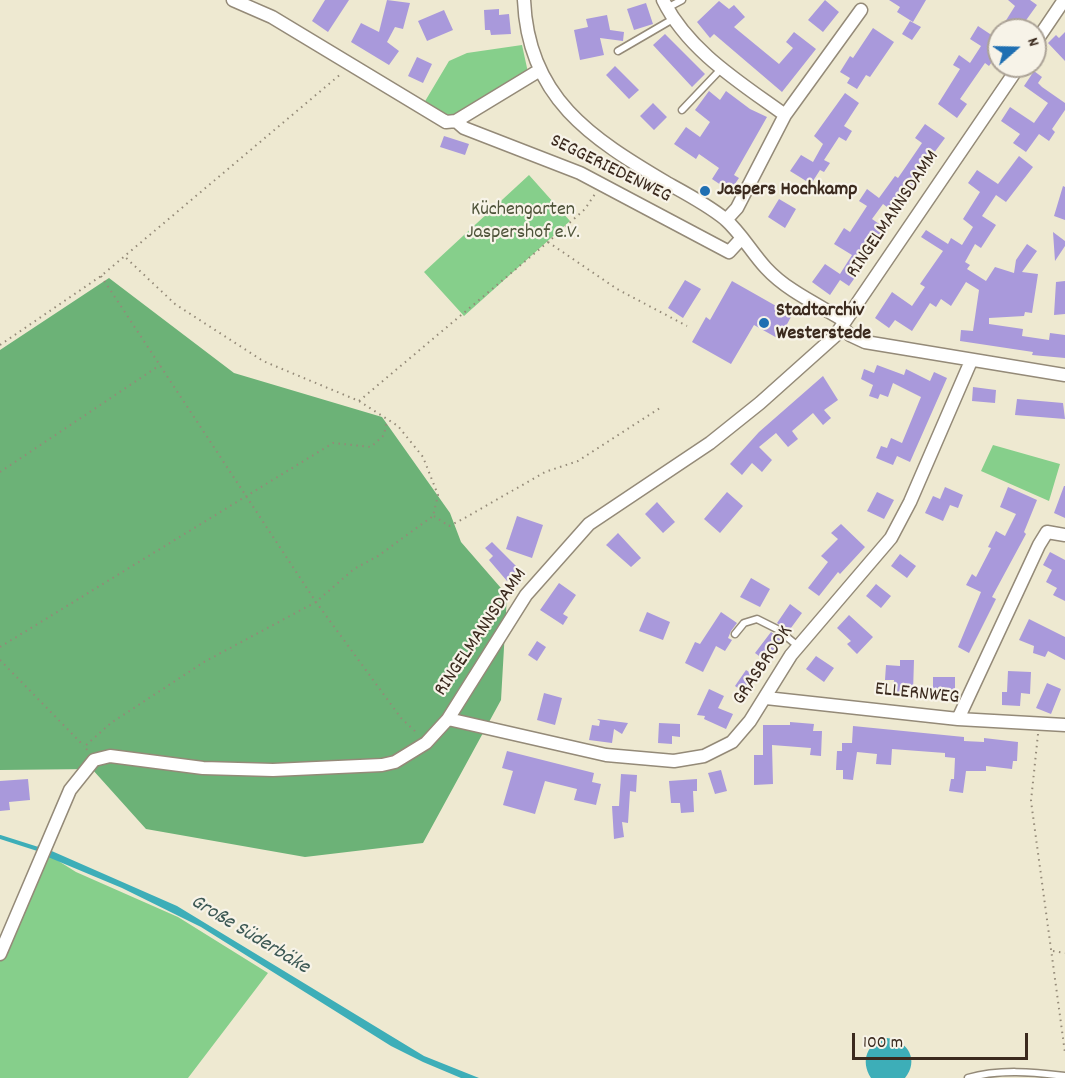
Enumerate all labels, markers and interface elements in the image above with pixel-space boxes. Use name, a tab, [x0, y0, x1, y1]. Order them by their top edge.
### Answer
north arrow	[987, 18, 1047, 78]
text: N	[1020, 35, 1045, 50]
street label: SEGGERIEDENWEG	[545, 130, 675, 210]
street label: RINGELMANNSDAMM	[842, 146, 946, 284]
place label: Jaspers Hochkamp	[717, 179, 857, 203]
marker: Jaspers Hochkamp	[698, 184, 712, 198]
park label: Küchengarten Jaspershof e.V.	[466, 199, 580, 246]
place label: Stadtarchiv Westerstede	[776, 300, 871, 347]
marker: Stadtarchiv Westerstede	[757, 316, 771, 330]
street label: RINGELMANNSDAMM	[430, 564, 534, 702]
street label: GRASBROOK	[729, 622, 799, 710]
street label: ELLERNWEG	[874, 679, 960, 711]
water label: Große Süderbäke	[185, 891, 313, 981]
scale bar	[855, 1021, 1030, 1059]
text: 100 m	[863, 1031, 903, 1056]

